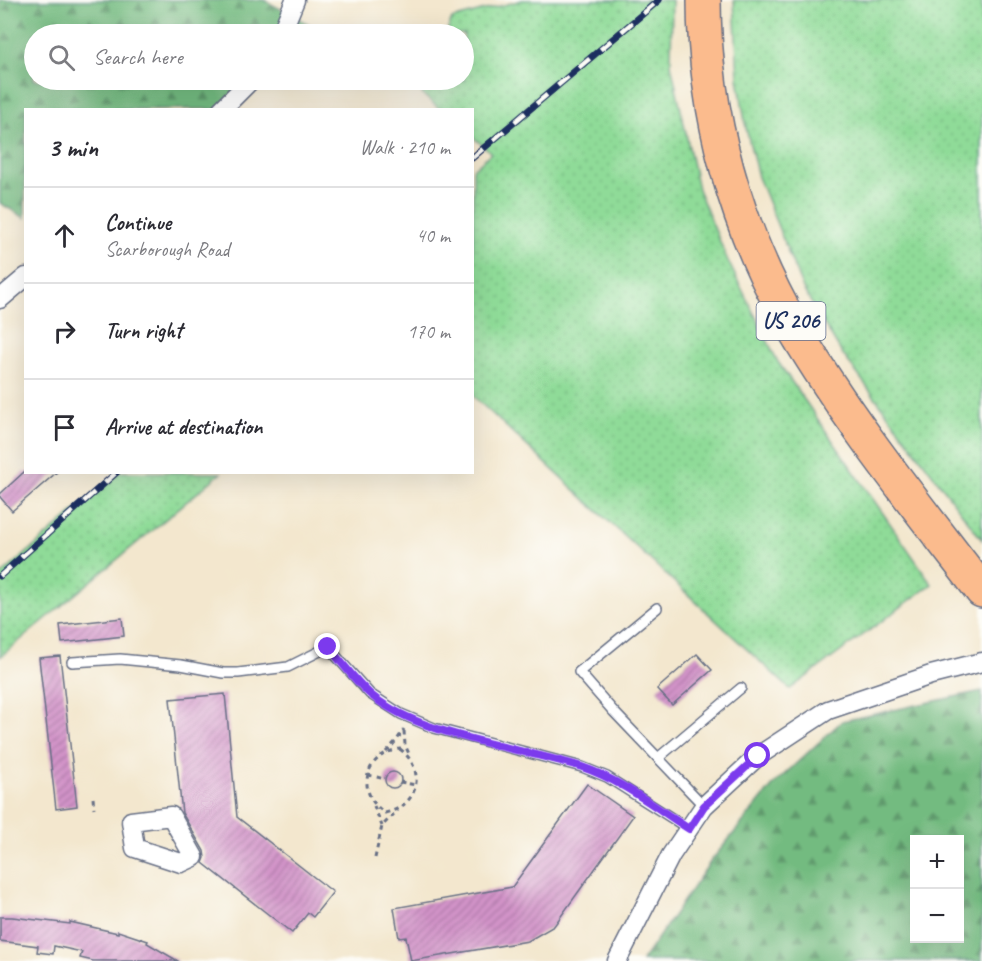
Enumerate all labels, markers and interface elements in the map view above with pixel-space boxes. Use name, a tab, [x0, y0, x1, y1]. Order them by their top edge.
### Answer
search box	[24, 24, 474, 90]
icon: search	[45, 41, 78, 74]
text: Search here	[93, 43, 183, 71]
text: 3 min	[48, 131, 98, 164]
text: Walk · 210 m	[360, 135, 450, 160]
text: Continue	[105, 209, 171, 237]
icon: ahead	[48, 219, 81, 252]
text: 40 m	[416, 223, 450, 248]
text: Scarborough Road	[105, 237, 229, 262]
road number: US 206	[756, 302, 826, 340]
icon: right	[48, 315, 81, 348]
text: Turn right	[105, 317, 182, 345]
text: 170 m	[407, 319, 450, 344]
icon: arrive	[48, 411, 81, 444]
text: Arrive at destination	[105, 413, 262, 441]
route end	[314, 633, 340, 659]
route start	[744, 742, 770, 768]
map controls	[910, 835, 964, 943]
button: +	[910, 835, 964, 889]
button: −	[910, 889, 964, 943]

